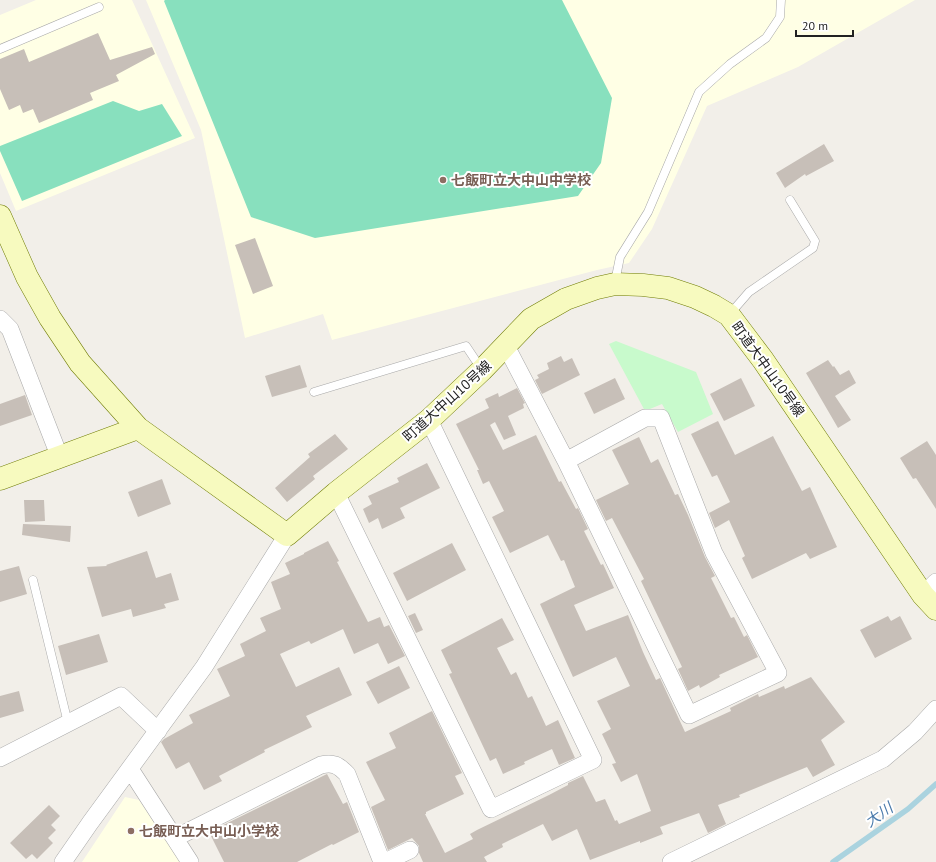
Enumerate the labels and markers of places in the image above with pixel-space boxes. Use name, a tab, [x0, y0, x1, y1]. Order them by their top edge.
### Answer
place label: 七飯町立大中山中学校	[451, 171, 591, 189]
marker: 七飯町立大中山中学校	[438, 175, 448, 185]
place label: 七飯町立大中山小学校	[139, 822, 279, 840]
marker: 七飯町立大中山小学校	[126, 826, 136, 836]

